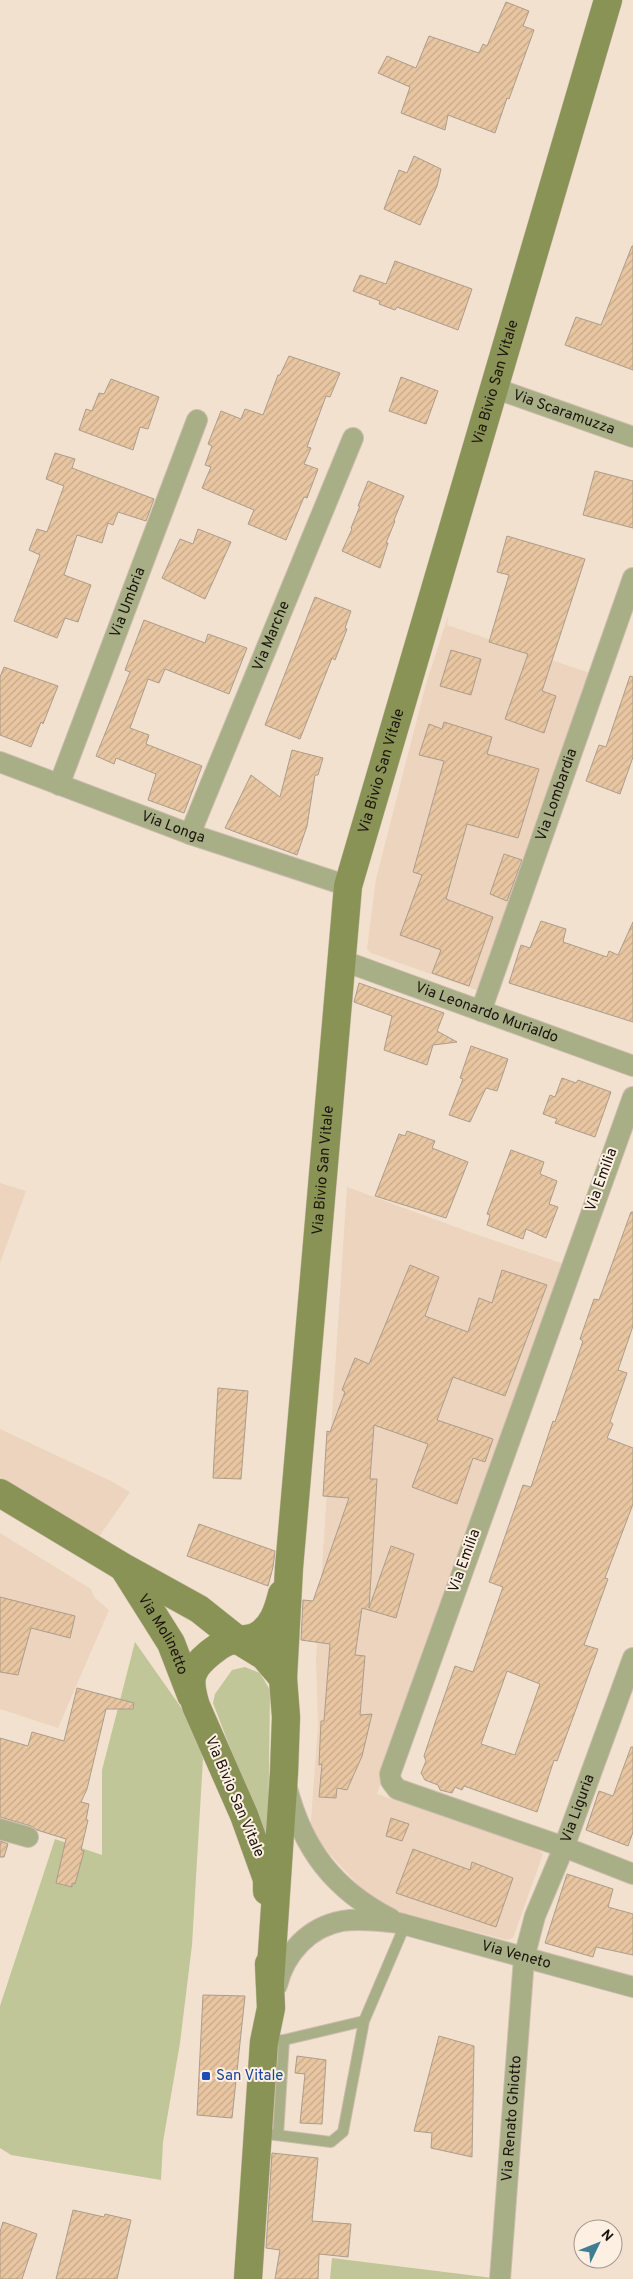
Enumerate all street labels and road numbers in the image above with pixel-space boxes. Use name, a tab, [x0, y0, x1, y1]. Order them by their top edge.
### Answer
street label: Via Bivio San Vitale	[468, 318, 523, 447]
street label: Via Scaramuzza	[510, 386, 617, 439]
street label: Via Umbria	[106, 565, 150, 641]
street label: Via Marche	[249, 598, 294, 674]
street label: Via Bivio San Vitale	[354, 706, 409, 836]
street label: Via Lombardia	[532, 746, 582, 844]
street label: Via Longa	[138, 807, 207, 848]
street label: Via Leonardo Murialdo	[412, 978, 561, 1048]
street label: Via Bivio San Vitale	[308, 1105, 338, 1236]
street label: Via Emilia	[582, 1146, 622, 1214]
street label: Via Emilia	[445, 1527, 485, 1595]
street label: Via Molinetto	[133, 1591, 192, 1677]
street label: Via Bivio San Vitale	[200, 1734, 268, 1860]
street label: Via Liguria	[557, 1772, 599, 1846]
street label: Via Veneto	[479, 1936, 553, 1974]
street label: Via Renato Ghiotto	[498, 2055, 526, 2182]

